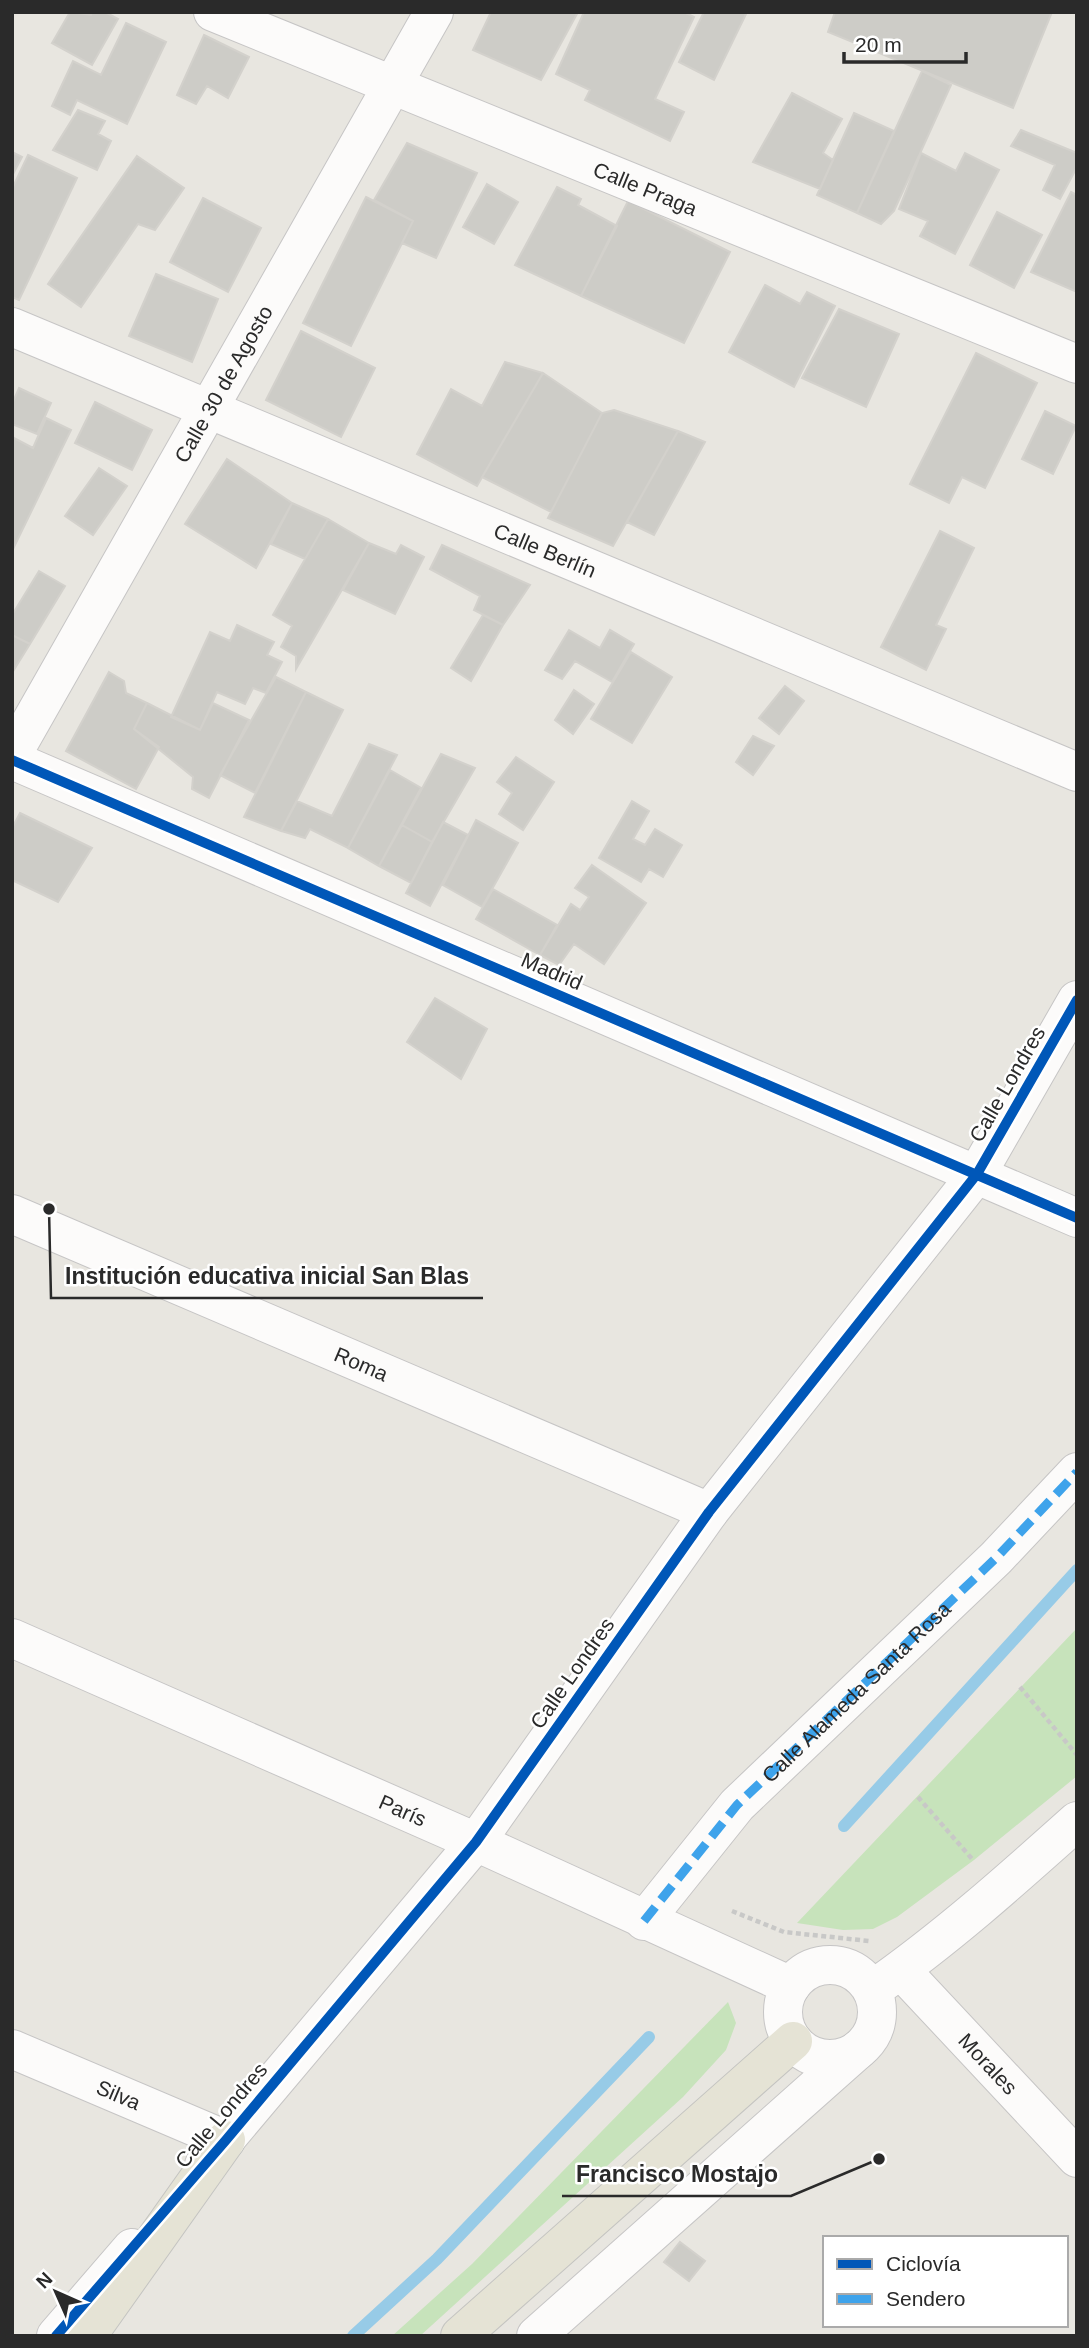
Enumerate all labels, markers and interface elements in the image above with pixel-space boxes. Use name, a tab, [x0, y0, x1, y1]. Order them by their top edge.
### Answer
scale bar	[844, 21, 967, 65]
text: 20 m	[855, 33, 902, 56]
street label: Calle Praga	[590, 157, 701, 220]
street label: Calle 30 de Agosto	[169, 301, 276, 466]
street label: Calle Berlín	[491, 518, 600, 581]
street label: Madrid	[518, 948, 586, 994]
street label: Calle Londres	[965, 1022, 1049, 1146]
callout: Institución educativa inicial San Blas	[51, 1254, 483, 1298]
text: Institución educativa inicial San Blas	[65, 1263, 469, 1289]
street label: Roma	[331, 1342, 392, 1385]
street label: Calle Alameda Santa Rosa	[757, 1596, 955, 1787]
street label: Calle Londres	[525, 1613, 619, 1733]
street label: París	[376, 1789, 430, 1830]
street label: Morales	[955, 2028, 1022, 2099]
street label: Calle Londres	[171, 2058, 271, 2172]
street label: Silva	[93, 2075, 144, 2114]
callout: Francisco Mostajo	[562, 2152, 791, 2196]
text: Francisco Mostajo	[576, 2161, 778, 2187]
legend	[823, 2236, 1068, 2327]
text: Ciclovía	[886, 2252, 961, 2275]
north arrow	[21, 2257, 91, 2327]
text: N	[32, 2268, 57, 2293]
text: Sendero	[886, 2287, 965, 2310]

